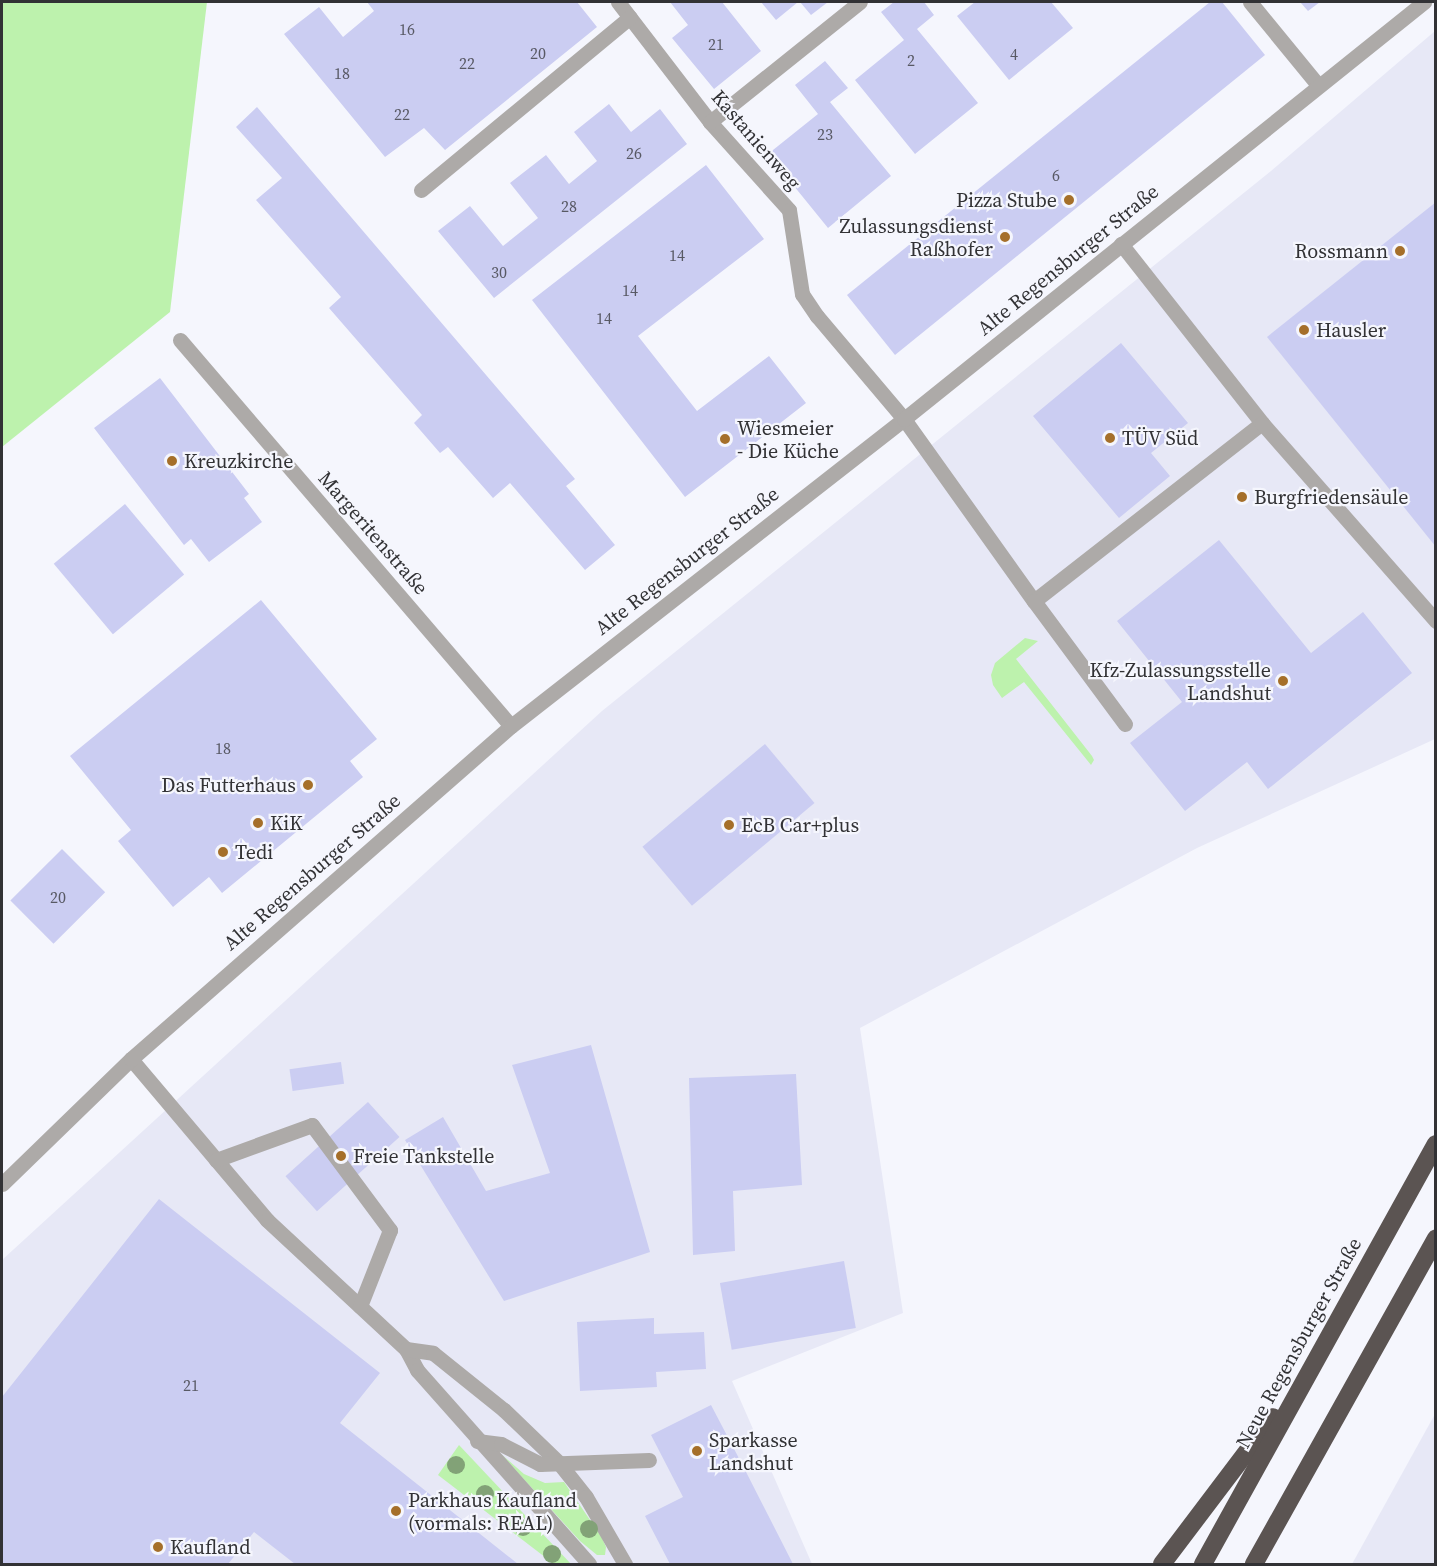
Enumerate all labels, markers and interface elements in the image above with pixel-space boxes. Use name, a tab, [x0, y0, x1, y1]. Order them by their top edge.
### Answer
house number: 16	[399, 19, 415, 39]
house number: 21	[708, 34, 724, 54]
house number: 20	[530, 43, 546, 63]
house number: 4	[1010, 44, 1018, 64]
house number: 2	[907, 50, 915, 70]
house number: 22	[459, 53, 475, 73]
house number: 18	[334, 63, 350, 83]
street label: Kastanienweg	[706, 85, 806, 195]
house number: 22	[394, 104, 410, 124]
house number: 23	[817, 124, 833, 144]
house number: 26	[626, 143, 642, 163]
house number: 6	[1052, 165, 1060, 185]
street label: Alte Regensburger Straße	[973, 179, 1163, 341]
place label: Pizza Stube	[956, 188, 1057, 212]
marker: Pizza Stube	[1062, 193, 1076, 207]
house number: 28	[561, 196, 577, 216]
place label: Zulassungsdienst Raßhofer	[840, 214, 993, 261]
marker: Zulassungsdienst Raßhofer	[998, 230, 1012, 244]
place label: Rossmann	[1295, 239, 1388, 263]
marker: Rossmann	[1393, 244, 1407, 258]
house number: 14	[669, 245, 685, 265]
house number: 30	[491, 262, 507, 282]
house number: 14	[622, 280, 638, 300]
house number: 14	[596, 308, 612, 328]
place label: Hausler	[1316, 318, 1386, 342]
marker: Hausler	[1297, 323, 1311, 337]
place label: Wiesmeier - Die Küche	[737, 416, 839, 463]
place label: TÜV Süd	[1122, 426, 1199, 450]
marker: TÜV Süd	[1103, 431, 1117, 445]
marker: Wiesmeier - Die Küche	[718, 432, 732, 446]
place label: Kreuzkirche	[184, 449, 293, 473]
marker: Kreuzkirche	[165, 454, 179, 468]
street label: Margeritenstraße	[313, 467, 433, 599]
street label: Alte Regensburger Straße	[590, 482, 784, 640]
place label: Burgfriedensäule	[1254, 485, 1408, 509]
marker: Burgfriedensäule	[1235, 490, 1249, 504]
place label: Kfz-Zulassungsstelle Landshut	[1090, 658, 1271, 705]
marker: Kfz-Zulassungsstelle Landshut	[1276, 674, 1290, 688]
house number: 18	[215, 738, 231, 758]
place label: Das Futterhaus	[161, 773, 296, 797]
marker: Das Futterhaus	[301, 778, 315, 792]
street label: Alte Regensburger Straße	[219, 789, 405, 955]
place label: KiK	[270, 811, 303, 835]
place label: EcB Car+plus	[741, 813, 859, 837]
marker: KiK	[251, 816, 265, 830]
marker: EcB Car+plus	[722, 818, 736, 832]
place label: Tedi	[235, 840, 273, 864]
marker: Tedi	[216, 845, 230, 859]
house number: 20	[50, 887, 66, 907]
place label: Freie Tankstelle	[353, 1144, 495, 1168]
marker: Freie Tankstelle	[334, 1149, 348, 1163]
street label: Neue Regensburger Straße	[1231, 1234, 1367, 1452]
house number: 21	[183, 1375, 199, 1395]
place label: Sparkasse Landshut	[709, 1428, 798, 1475]
marker: Sparkasse Landshut	[690, 1444, 704, 1458]
place label: Parkhaus Kaufland (vormals: REAL)	[408, 1488, 577, 1535]
marker: Parkhaus Kaufland (vormals: REAL)	[389, 1504, 403, 1518]
place label: Kaufland	[170, 1535, 251, 1559]
marker: Kaufland	[151, 1540, 165, 1554]

